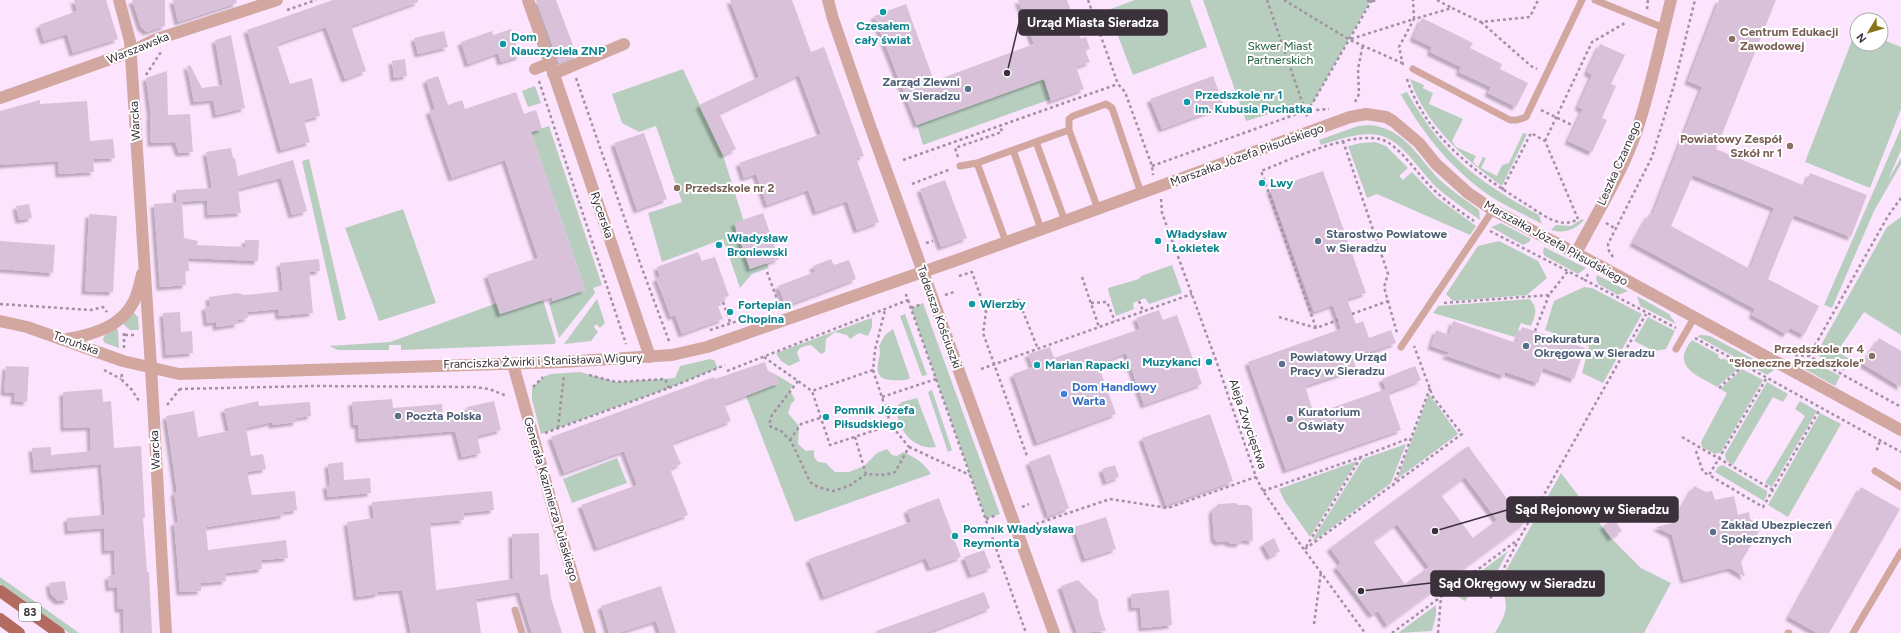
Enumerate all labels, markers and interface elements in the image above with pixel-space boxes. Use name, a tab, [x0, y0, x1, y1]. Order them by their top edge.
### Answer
marker: Czesałem cały świat	[878, 7, 888, 17]
callout: Urząd Miasta Sieradza	[1019, 10, 1167, 35]
north arrow	[1849, 12, 1889, 52]
text: Urząd Miasta Sieradza	[1027, 15, 1159, 30]
place label: Czesałem cały świat	[855, 19, 911, 47]
place label: Centrum Edukacji Zawodowej	[1740, 25, 1838, 53]
street label: Warszawska	[105, 29, 171, 67]
place label: Dom Nauczyciela ZNP	[511, 30, 606, 58]
text: N	[1854, 30, 1869, 45]
marker: Centrum Edukacji Zawodowej	[1727, 34, 1737, 44]
marker: Dom Nauczyciela ZNP	[498, 39, 508, 49]
park label: Skwer Miast Partnerskich	[1247, 39, 1313, 67]
place label: Zarząd Zlewni w Sieradzu	[883, 75, 960, 103]
marker: Zarząd Zlewni w Sieradzu	[963, 84, 973, 94]
place label: Przedszkole nr 1 im. Kubusia Puchatka	[1195, 88, 1312, 116]
marker: Przedszkole nr 1 im. Kubusia Puchatka	[1182, 97, 1192, 107]
street label: Warcka	[127, 101, 143, 141]
street label: Leszka Czarnego	[1594, 119, 1644, 207]
street label: Marszałka Józefa Piłsudskiego	[1168, 121, 1326, 189]
place label: Powiatowy Zespół Szkół nr 1	[1680, 132, 1783, 160]
marker: Powiatowy Zespół Szkół nr 1	[1785, 141, 1795, 151]
place label: Lwy	[1270, 176, 1293, 190]
marker: Lwy	[1257, 178, 1267, 188]
place label: Przedszkole nr 2	[685, 181, 774, 195]
marker: Przedszkole nr 2	[672, 183, 682, 193]
street label: Rycerska	[588, 190, 616, 240]
street label: Marszałka Józefa Piłsudskiego	[1482, 198, 1630, 288]
place label: Władysław I Łokietek	[1166, 227, 1227, 255]
place label: Starostwo Powiatowe w Sieradzu	[1326, 227, 1448, 255]
place label: Władysław Broniewski	[727, 231, 788, 259]
marker: Władysław I Łokietek	[1153, 236, 1163, 246]
marker: Starostwo Powiatowe w Sieradzu	[1313, 236, 1323, 246]
marker: Władysław Broniewski	[714, 240, 724, 250]
street label: Tadeusza Kościuszki	[914, 264, 964, 370]
place label: Wierzby	[980, 297, 1026, 311]
place label: Fortepian Chopina	[738, 298, 791, 326]
marker: Wierzby	[967, 299, 977, 309]
marker: Fortepian Chopina	[725, 307, 735, 317]
street label: Toruńska	[51, 328, 101, 358]
place label: Prokuratura Okręgowa w Sieradzu	[1534, 332, 1655, 360]
marker: Prokuratura Okręgowa w Sieradzu	[1521, 341, 1531, 351]
place label: Przedszkole nr 4 "Słoneczne Przedszkole"	[1729, 342, 1864, 370]
place label: Powiatowy Urząd Pracy w Sieradzu	[1290, 350, 1387, 378]
street label: Franciszka Żwirki i Stanisława Wigury	[443, 351, 644, 371]
marker: Przedszkole nr 4 "Słoneczne Przedszkole"	[1867, 351, 1877, 361]
place label: Muzykanci	[1142, 355, 1201, 369]
marker: Muzykanci	[1204, 357, 1214, 367]
place label: Marian Rapacki	[1045, 358, 1129, 372]
marker: Powiatowy Urząd Pracy w Sieradzu	[1277, 359, 1287, 369]
marker: Marian Rapacki	[1032, 360, 1042, 370]
street label: Aleja Zwycięstwa	[1226, 377, 1270, 471]
place label: Dom Handlowy Warta	[1072, 380, 1157, 408]
marker: Dom Handlowy Warta	[1059, 389, 1069, 399]
place label: Pomnik Józefa Piłsudskiego	[834, 403, 915, 431]
place label: Kuratorium Oświaty	[1298, 405, 1360, 433]
place label: Poczta Polska	[406, 409, 482, 423]
marker: Poczta Polska	[393, 411, 403, 421]
marker: Pomnik Józefa Piłsudskiego	[821, 412, 831, 422]
marker: Kuratorium Oświaty	[1285, 414, 1295, 424]
street label: Generała Kazimierza Pułaskiego	[521, 415, 581, 583]
street label: Warcka	[147, 430, 163, 470]
callout: Sąd Rejonowy w Sieradzu	[1507, 497, 1678, 522]
text: Sąd Rejonowy w Sieradzu	[1515, 502, 1669, 517]
place label: Zakład Ubezpieczeń Społecznych	[1721, 518, 1832, 546]
place label: Pomnik Władysława Reymonta	[963, 522, 1074, 550]
marker: Zakład Ubezpieczeń Społecznych	[1708, 527, 1718, 537]
marker: Pomnik Władysława Reymonta	[950, 531, 960, 541]
callout: Sąd Okręgowy w Sieradzu	[1431, 571, 1604, 596]
text: Sąd Okręgowy w Sieradzu	[1438, 576, 1596, 591]
road number: 83	[19, 603, 41, 621]

